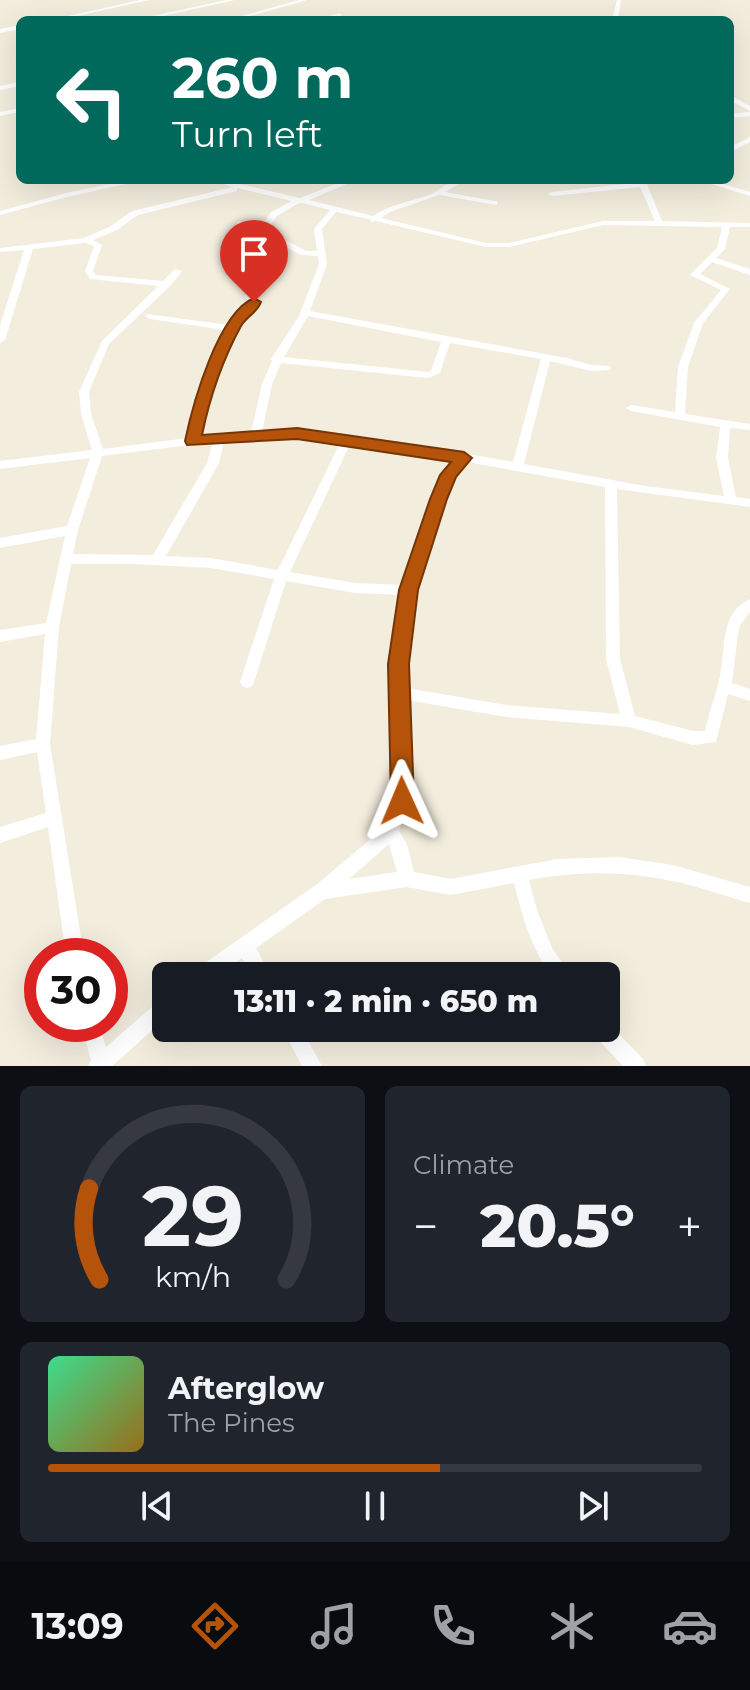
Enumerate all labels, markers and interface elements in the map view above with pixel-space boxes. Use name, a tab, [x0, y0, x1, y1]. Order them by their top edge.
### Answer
text: 260 m	[172, 44, 353, 112]
icon: left	[40, 48, 144, 152]
text: Turn left	[172, 112, 323, 156]
pin	[220, 220, 288, 302]
icon: arrive	[232, 232, 276, 276]
position arrow	[360, 759, 444, 843]
speed limit sign: 30	[24, 938, 128, 1042]
text: 13:11 · 2 min · 650 m	[234, 983, 538, 1020]
text: Climate	[413, 1149, 514, 1181]
text: 29	[141, 1165, 244, 1267]
text: 20.5°	[480, 1189, 635, 1262]
text: −	[413, 1199, 438, 1253]
text: +	[677, 1199, 702, 1253]
text: km/h	[154, 1259, 231, 1294]
text: Afterglow	[168, 1370, 324, 1407]
text: The Pines	[168, 1407, 295, 1439]
icon: previous	[135, 1484, 179, 1528]
icon: pause	[353, 1484, 397, 1528]
icon: next	[571, 1484, 615, 1528]
icon: directions	[187, 1598, 243, 1654]
icon: music	[306, 1598, 362, 1654]
icon: phone	[425, 1598, 481, 1654]
icon: climate	[544, 1598, 600, 1654]
icon: car	[662, 1598, 718, 1654]
text: 13:09	[31, 1604, 124, 1648]

